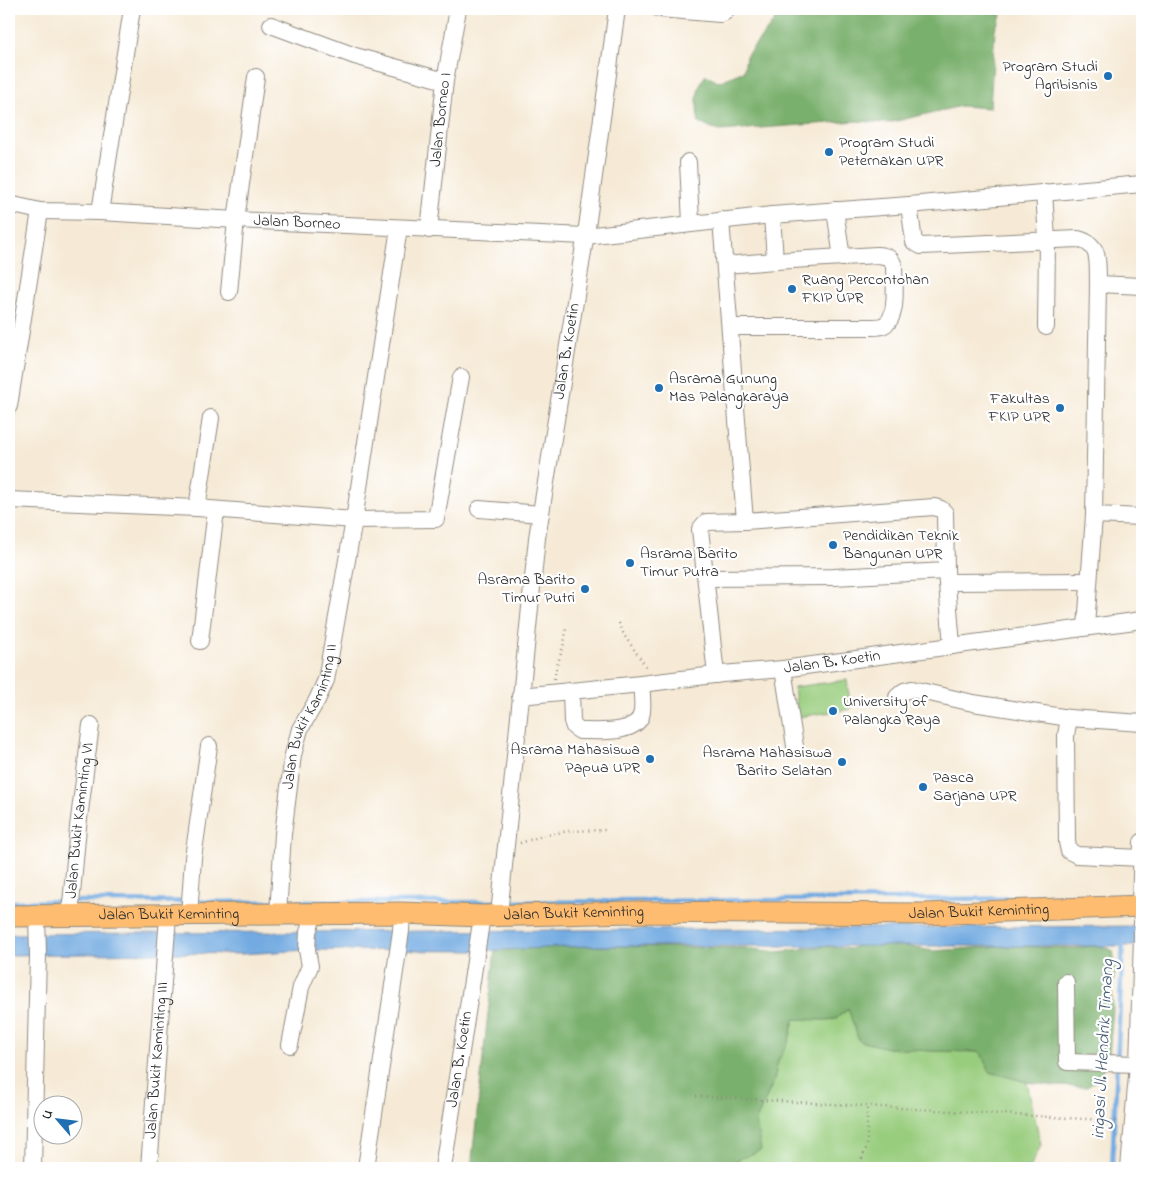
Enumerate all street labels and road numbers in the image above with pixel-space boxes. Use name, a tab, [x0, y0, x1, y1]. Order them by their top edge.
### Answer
street label: Jalan Borneo I	[424, 70, 458, 168]
street label: Jalan Borneo	[253, 209, 341, 237]
street label: Jalan B. Koetin	[547, 301, 587, 401]
street label: Jalan Bukit Kaminting II	[277, 642, 344, 791]
street label: Jalan B. Koetin	[782, 644, 882, 681]
street label: Jalan Bukit Kaminting VI	[60, 741, 101, 900]
street label: Jalan Bukit Keminting	[909, 897, 1049, 926]
street label: Jalan Bukit Keminting	[503, 900, 644, 927]
street label: Jalan Bukit Keminting	[99, 902, 239, 927]
street label: Jalan Bukit Kaminting III	[139, 981, 175, 1140]
street label: Jalan B. Koetin	[441, 1009, 479, 1109]

